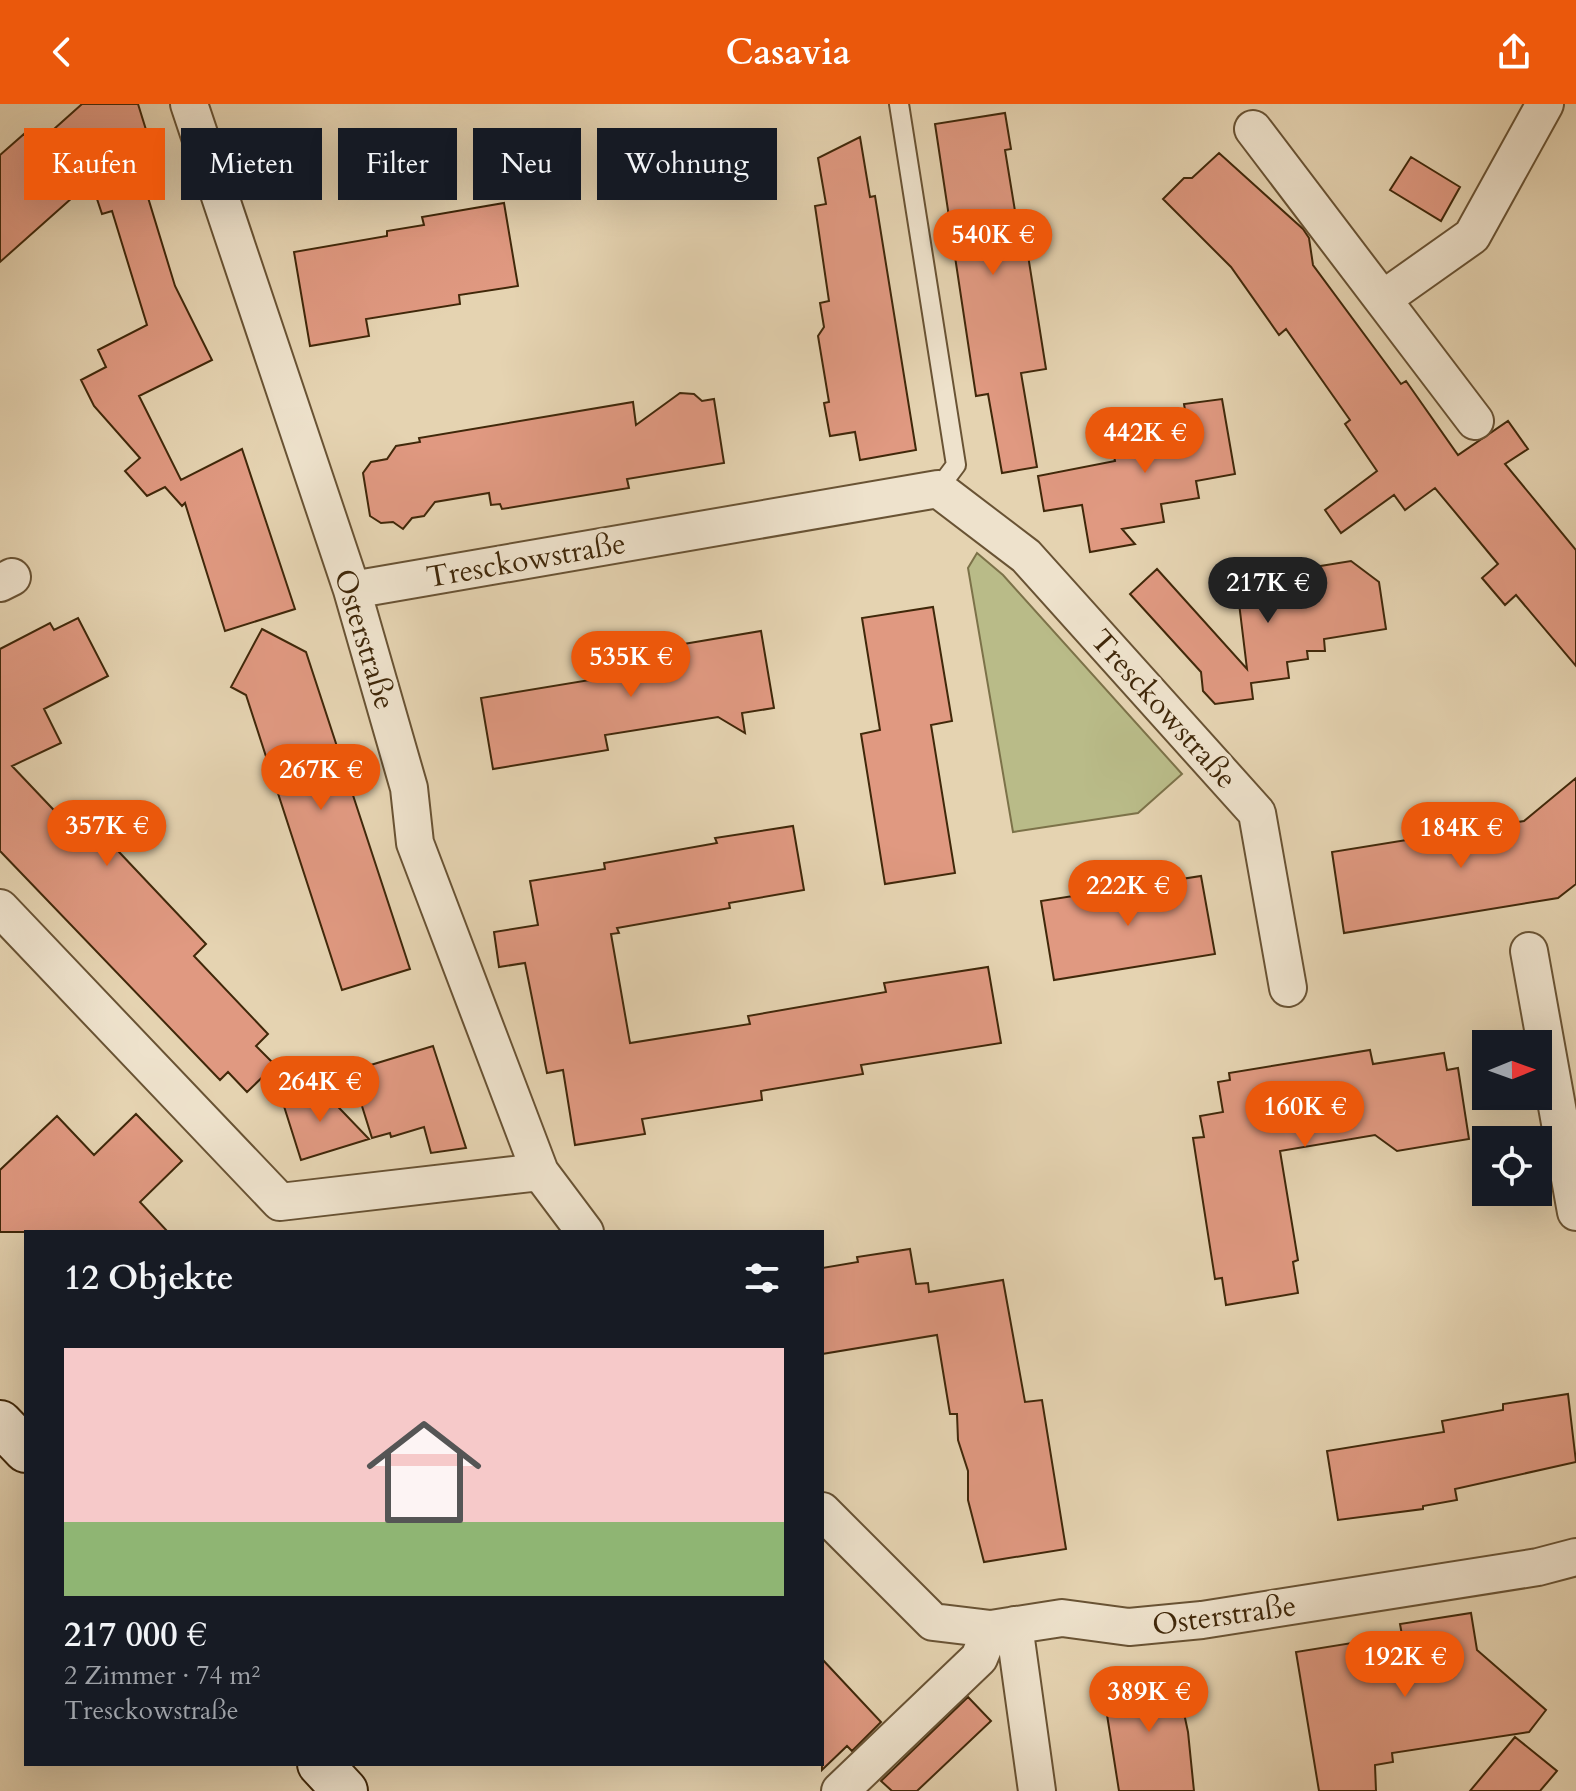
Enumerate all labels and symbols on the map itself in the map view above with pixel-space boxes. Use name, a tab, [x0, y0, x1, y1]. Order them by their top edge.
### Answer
pin: 540K €	[928, 209, 1058, 277]
pin: 442K €	[1080, 407, 1210, 475]
street label: Tresckowstraße	[423, 523, 629, 598]
pin: 217K €	[1203, 557, 1333, 625]
street label: Osterstraße	[324, 564, 405, 714]
street label: Tresckowstraße	[1081, 621, 1246, 798]
pin: 535K €	[566, 631, 696, 699]
pin: 267K €	[256, 744, 386, 812]
pin: 357K €	[42, 800, 172, 868]
pin: 184K €	[1396, 802, 1526, 870]
pin: 222K €	[1063, 860, 1193, 928]
north arrow	[1472, 1030, 1552, 1110]
pin: 264K €	[255, 1056, 385, 1124]
pin: 160K €	[1240, 1081, 1370, 1149]
street label: Osterstraße	[1149, 1585, 1299, 1646]
pin: 192K €	[1340, 1631, 1470, 1699]
pin: 389K €	[1084, 1666, 1214, 1734]

